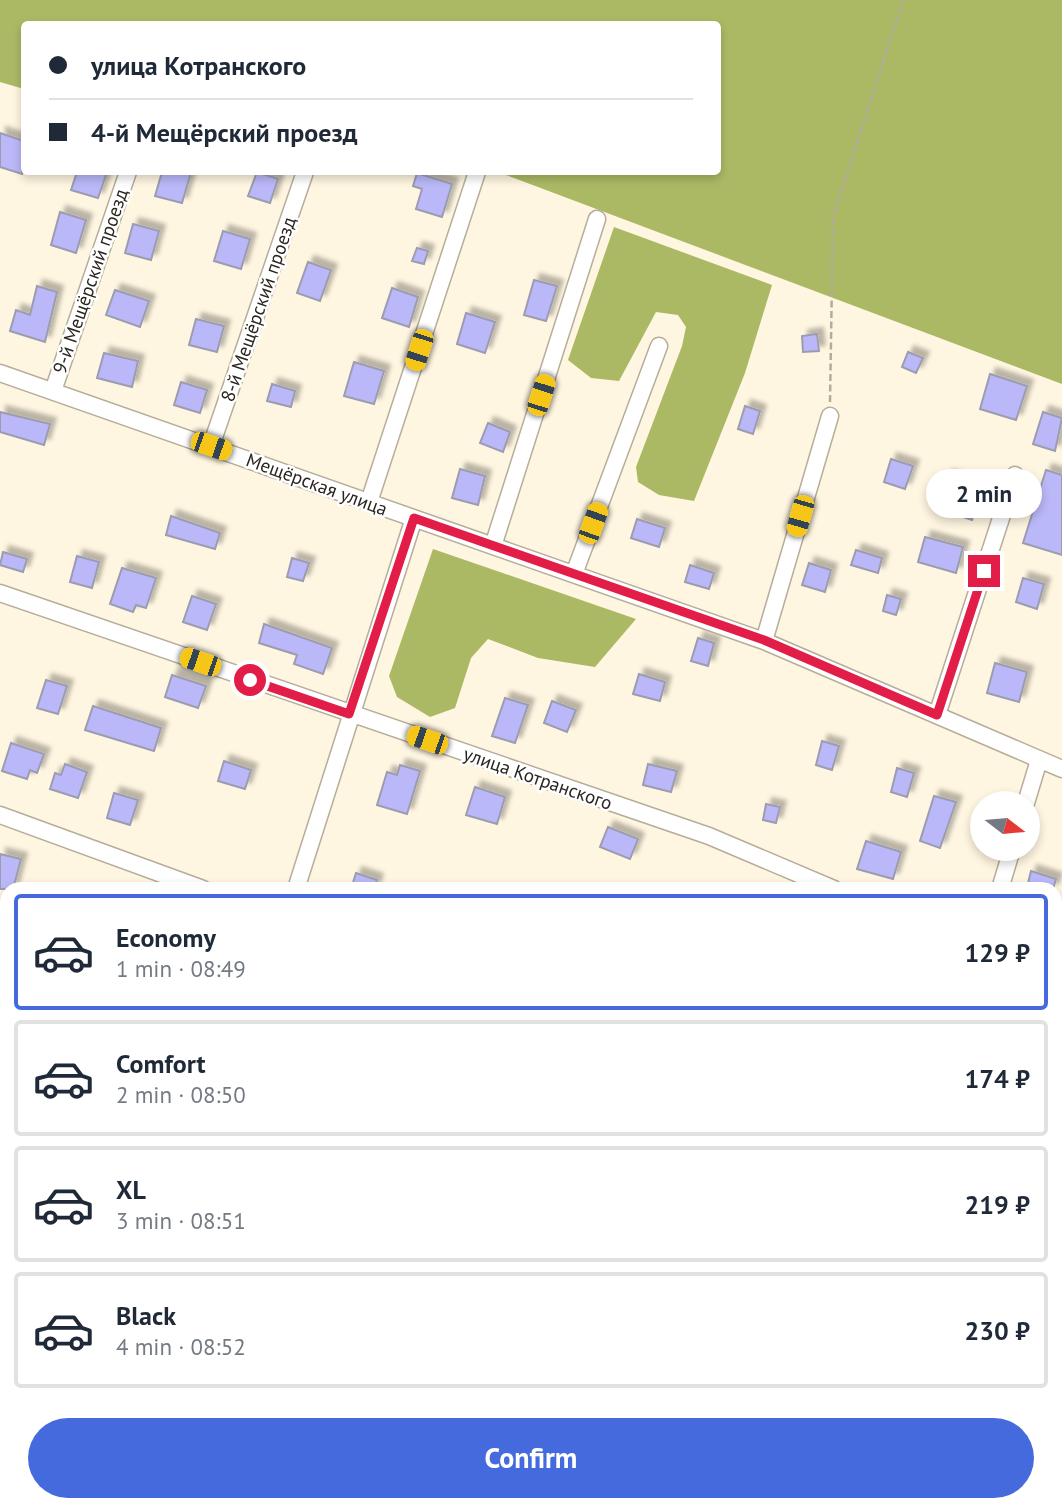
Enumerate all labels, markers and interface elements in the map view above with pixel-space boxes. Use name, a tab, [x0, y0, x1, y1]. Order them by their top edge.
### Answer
text: улица Котранского	[91, 49, 306, 82]
text: 4-й Мещёрский проезд	[91, 116, 357, 149]
street label: 9-й Мещёрский проезд	[47, 185, 133, 377]
street label: 8-й Мещёрский проезд	[215, 213, 301, 405]
car	[403, 327, 436, 373]
car	[525, 372, 558, 418]
car	[188, 429, 235, 463]
street label: Мещёрская улица	[243, 447, 391, 521]
callout: 2 min	[926, 470, 1042, 518]
text: 2 min	[956, 479, 1012, 508]
car	[785, 493, 816, 539]
car	[576, 500, 611, 546]
route end	[968, 555, 1000, 587]
car	[177, 645, 224, 679]
route start	[234, 664, 266, 696]
car	[404, 723, 451, 757]
street label: улица Котранского	[460, 741, 616, 815]
north arrow	[970, 791, 1040, 861]
map controls	[970, 791, 1040, 861]
icon: car	[32, 921, 95, 984]
text: Economy	[116, 921, 216, 954]
text: 129 ₽	[964, 936, 1030, 969]
text: 1 min · 08:49	[116, 954, 246, 983]
icon: car	[32, 1047, 95, 1110]
text: Comfort	[116, 1047, 206, 1080]
text: 174 ₽	[964, 1062, 1030, 1095]
text: 2 min · 08:50	[116, 1080, 246, 1109]
icon: car	[32, 1173, 95, 1236]
text: XL	[116, 1173, 146, 1206]
text: 219 ₽	[964, 1188, 1030, 1221]
text: 3 min · 08:51	[116, 1206, 246, 1235]
icon: car	[32, 1299, 95, 1362]
text: Black	[116, 1299, 176, 1332]
text: 230 ₽	[964, 1314, 1030, 1347]
text: 4 min · 08:52	[116, 1332, 246, 1361]
button: Confirm	[28, 1418, 1034, 1498]

